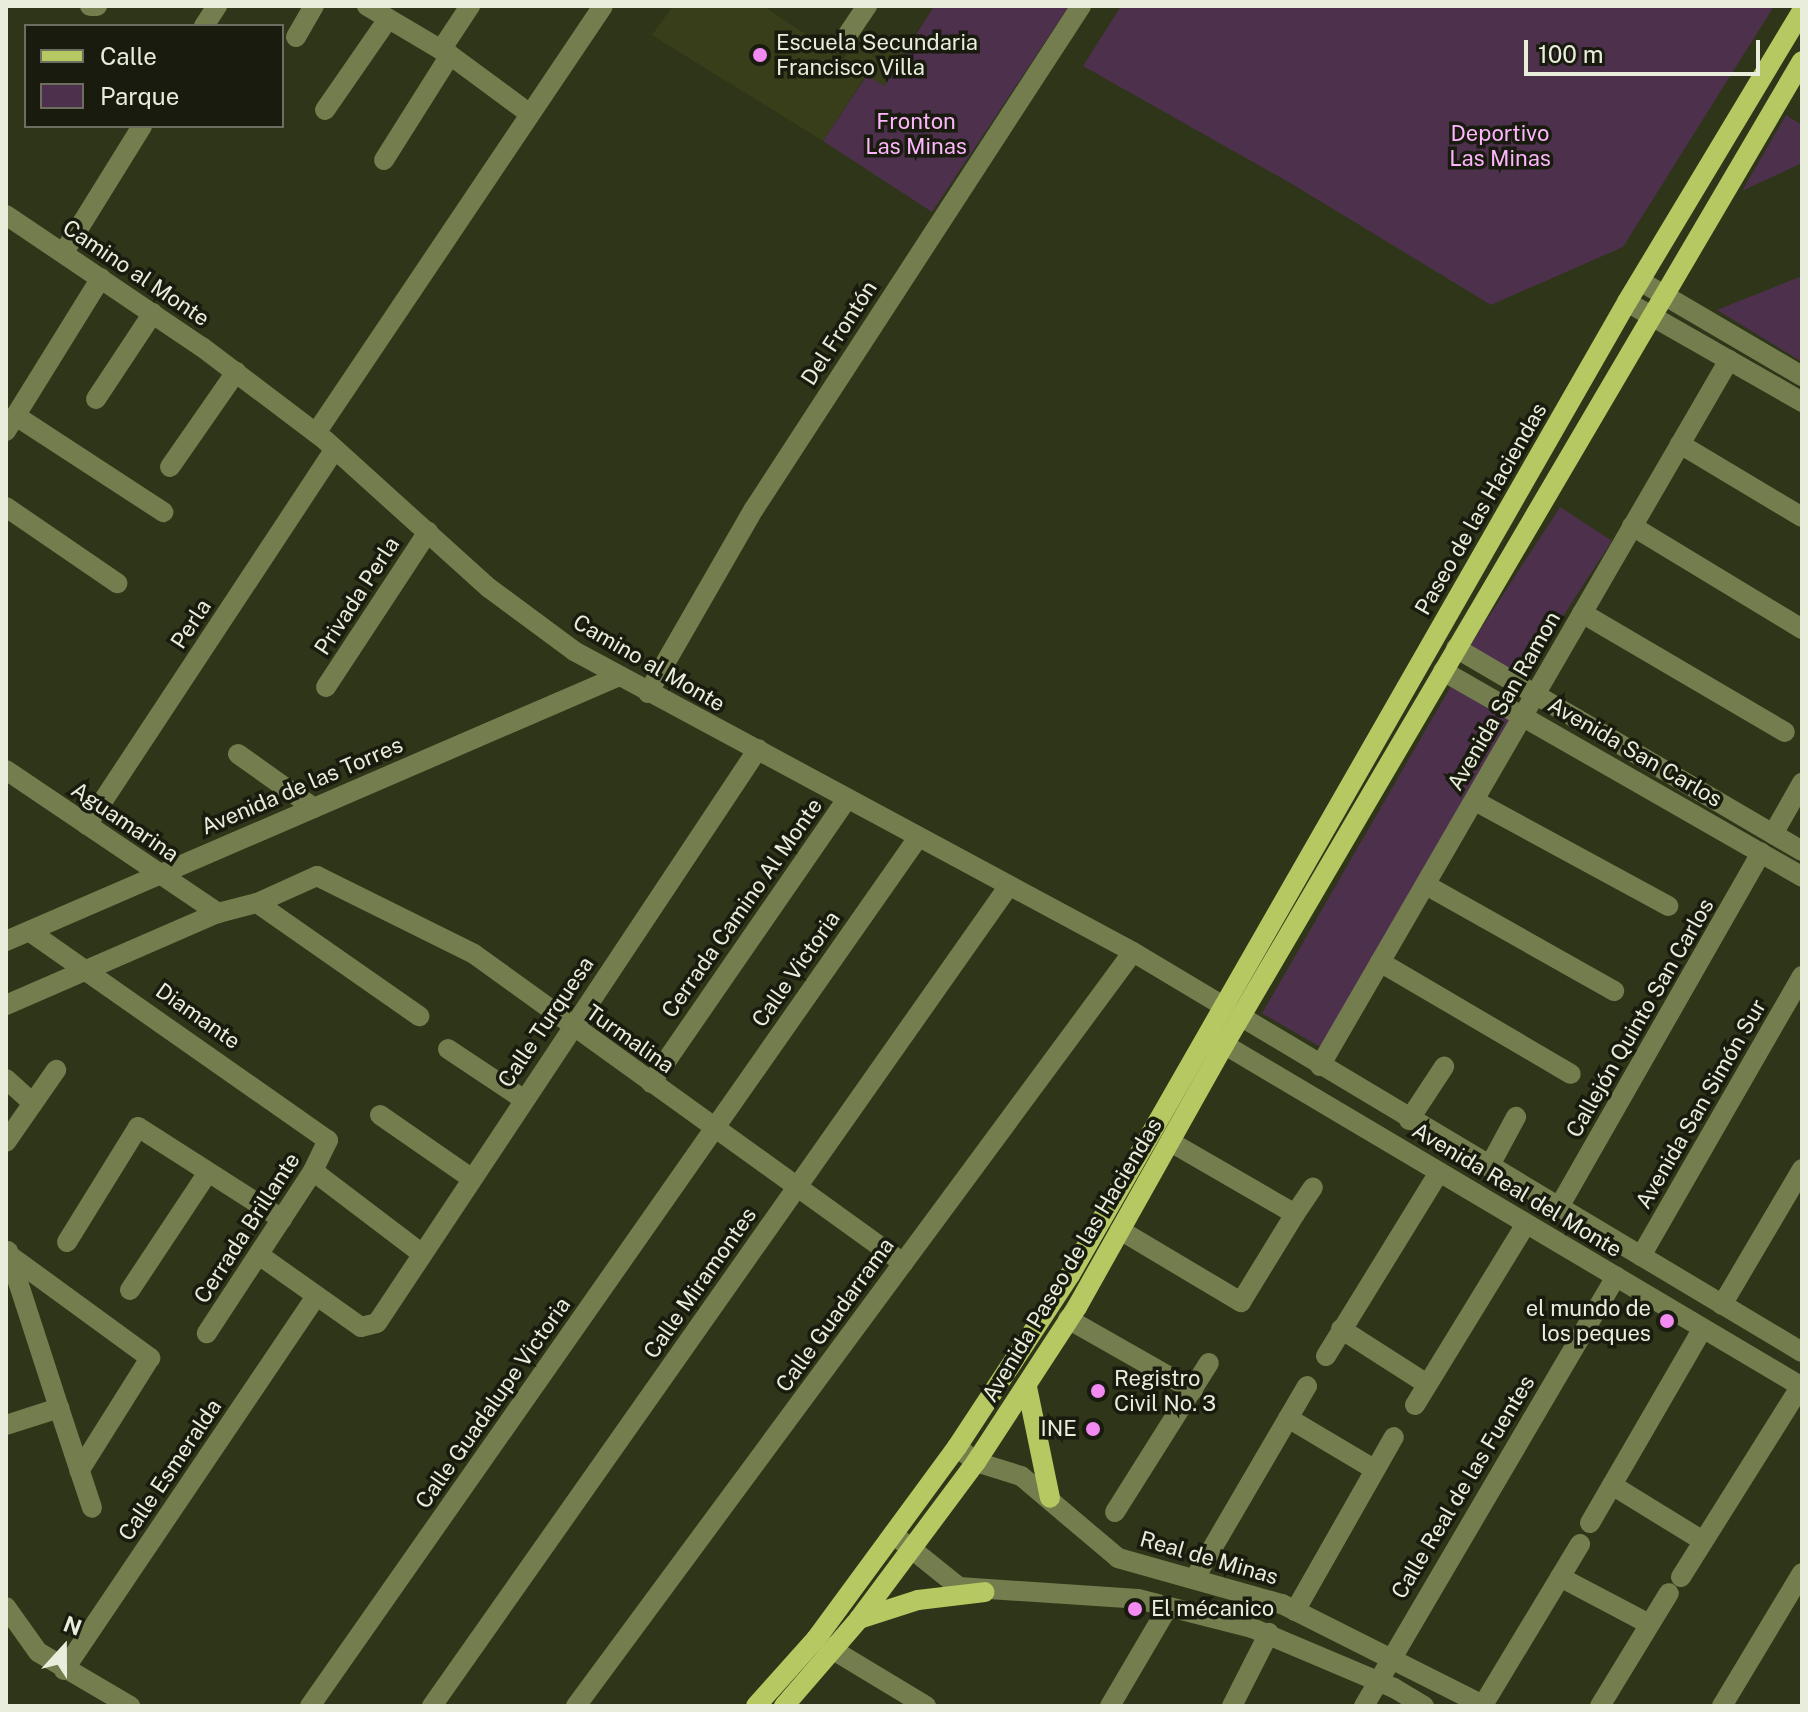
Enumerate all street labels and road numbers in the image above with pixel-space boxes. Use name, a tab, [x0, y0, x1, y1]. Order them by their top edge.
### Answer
street label: Camino al Monte	[58, 214, 214, 332]
street label: Del Frontón	[795, 276, 883, 390]
street label: Paseo de las Haciendas	[1409, 398, 1553, 620]
street label: Privada Perla	[309, 532, 405, 660]
street label: Perla	[165, 594, 217, 654]
street label: Avenida San Ramon	[1442, 607, 1566, 795]
street label: Camino al Monte	[568, 609, 730, 717]
street label: Avenida San Carlos	[1543, 691, 1727, 813]
street label: Avenida de las Torres	[197, 731, 407, 841]
street label: Aguamarina	[66, 776, 184, 868]
street label: Cerrada Camino Al Monte	[656, 793, 828, 1023]
street label: Callejón Quinto San Carlos	[1561, 894, 1719, 1142]
street label: Calle Victoria	[746, 906, 846, 1032]
street label: Calle Turquesa	[493, 952, 599, 1092]
street label: Diamante	[151, 977, 245, 1055]
street label: Avenida San Simón Sur	[1630, 995, 1772, 1213]
street label: Turmalina	[581, 999, 679, 1079]
street label: Avenida Paseo de las Haciendas	[976, 1113, 1168, 1407]
street label: Avenida Real del Monte	[1407, 1117, 1627, 1263]
street label: Cerrada Brillante	[189, 1148, 305, 1308]
street label: Calle Miramontes	[638, 1202, 762, 1364]
street label: Calle Guadarrama	[770, 1233, 900, 1397]
street label: Calle Guadalupe Victoria	[410, 1292, 576, 1514]
street label: Calle Real de las Fuentes	[1386, 1370, 1540, 1604]
street label: Calle Esmeralda	[113, 1394, 227, 1546]
street label: Real de Minas	[1137, 1526, 1281, 1590]

